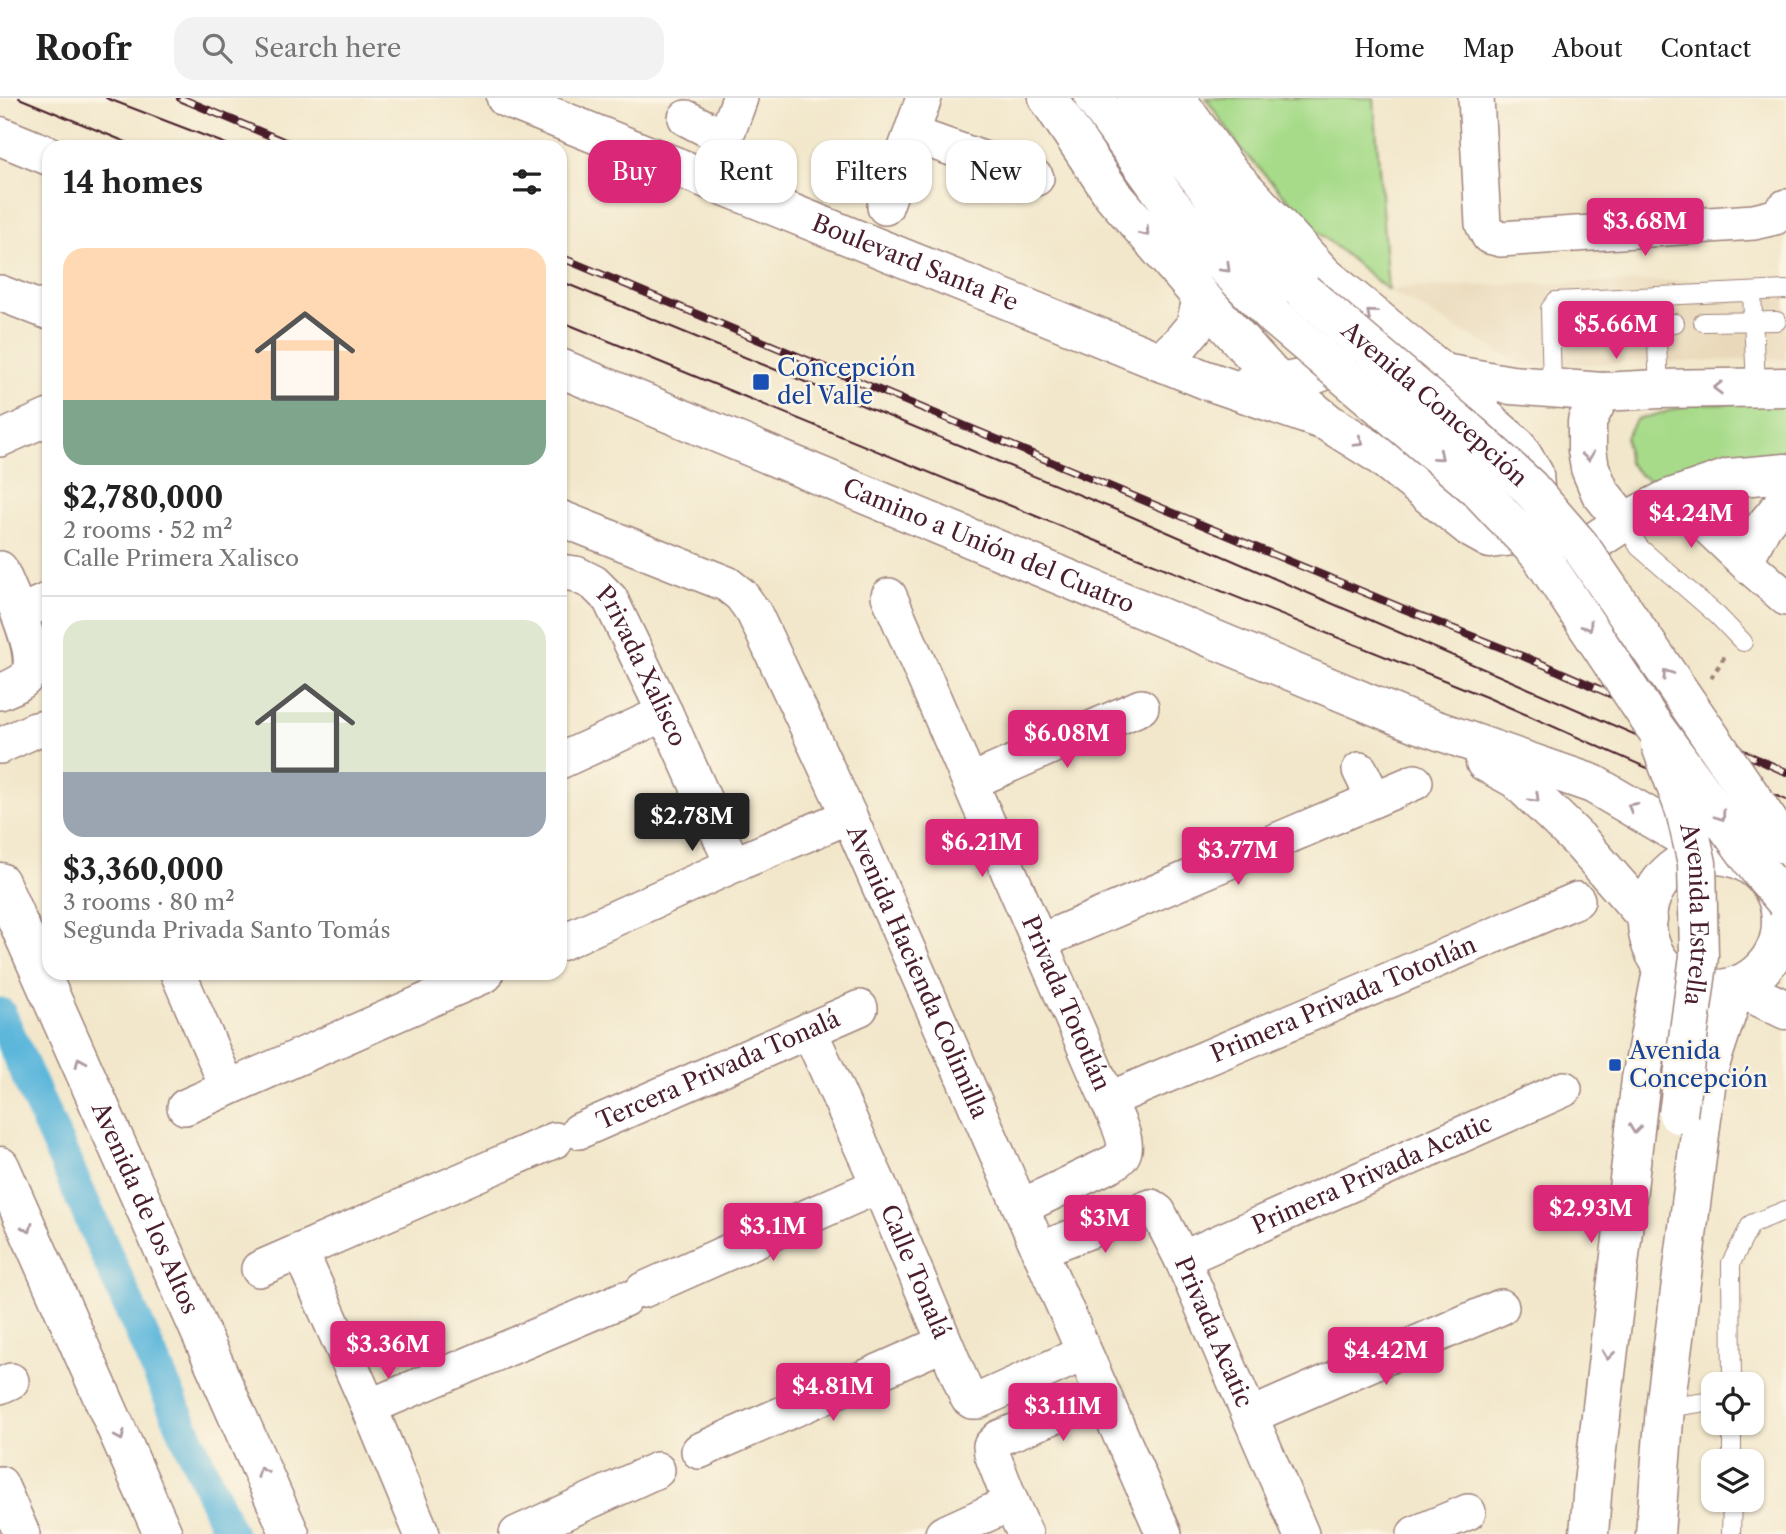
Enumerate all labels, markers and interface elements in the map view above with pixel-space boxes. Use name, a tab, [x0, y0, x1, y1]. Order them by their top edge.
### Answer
search box	[174, 17, 664, 80]
text: Roofr	[35, 28, 132, 69]
icon: search	[198, 29, 236, 67]
text: Search here	[254, 32, 401, 64]
text: Home	[1354, 34, 1425, 63]
text: Map	[1463, 34, 1514, 63]
text: About	[1552, 34, 1623, 63]
text: Contact	[1661, 34, 1751, 63]
chip: Buy	[588, 140, 681, 203]
chip: Rent	[695, 140, 797, 203]
chip: Filters	[811, 140, 932, 203]
chip: New	[946, 140, 1046, 203]
icon: filters	[508, 163, 546, 201]
text: 14 homes	[63, 164, 203, 201]
pin: $3.68M	[1588, 198, 1702, 258]
text: $3.68M	[1603, 207, 1687, 235]
street label: Boulevard Santa Fe	[808, 208, 1022, 317]
one-way arrow	[1137, 224, 1149, 237]
one-way arrow	[1217, 259, 1230, 272]
icon: home	[242, 293, 368, 419]
pin: $5.66M	[1559, 302, 1673, 361]
one-way arrow	[1367, 310, 1380, 322]
text: $5.66M	[1574, 310, 1658, 338]
street label: Avenida Concepción	[1335, 315, 1534, 492]
place label: Concepción del Valle	[777, 353, 916, 410]
marker: Concepción del Valle	[751, 372, 771, 392]
one-way arrow	[1712, 380, 1723, 395]
one-way arrow	[1351, 433, 1364, 446]
one-way arrow	[1431, 448, 1444, 460]
one-way arrow	[1581, 450, 1596, 462]
street label: Camino a Unión del Cuatro	[839, 472, 1139, 619]
text: $2,780,000	[63, 479, 223, 516]
pin: $4.24M	[1634, 490, 1748, 550]
text: $4.24M	[1649, 499, 1733, 527]
text: 2 rooms · 52 m²	[63, 516, 233, 544]
text: Calle Primera Xalisco	[63, 544, 299, 572]
street label: Privada Xalisco	[591, 579, 693, 751]
one-way arrow	[1580, 618, 1592, 631]
icon: home	[242, 665, 368, 791]
one-way arrow	[1663, 669, 1675, 682]
pin: $6.08M	[1010, 710, 1124, 770]
text: $6.08M	[1024, 719, 1110, 747]
one-way arrow	[1527, 790, 1540, 803]
pin: $2.78M	[635, 794, 749, 853]
text: $2.78M	[650, 802, 734, 830]
one-way arrow	[1627, 802, 1640, 815]
one-way arrow	[1713, 808, 1726, 821]
street label: Avenida Estrella	[1674, 819, 1714, 1008]
street label: Avenida Hacienda Colimilla	[841, 820, 995, 1123]
pin: $6.21M	[925, 820, 1039, 879]
text: $6.21M	[941, 828, 1023, 856]
pin: $3.77M	[1181, 828, 1295, 887]
text: $3.77M	[1198, 836, 1278, 864]
text: $3,360,000	[63, 851, 224, 888]
text: 3 rooms · 80 m²	[63, 888, 235, 916]
street label: Privada Tototlán	[1016, 911, 1117, 1095]
text: Segunda Privada Santo Tomás	[63, 916, 391, 944]
street label: Primera Privada Tototlán	[1206, 930, 1480, 1068]
street label: Tercera Privada Tonalá	[592, 1004, 844, 1135]
place label: Avenida Concepción	[1628, 1036, 1768, 1093]
one-way arrow	[74, 1057, 88, 1069]
marker: Avenida Concepción	[1607, 1057, 1623, 1073]
street label: Avenida de los Altos	[85, 1097, 205, 1318]
street label: Primera Privada Acatic	[1247, 1108, 1496, 1240]
one-way arrow	[1627, 1123, 1642, 1135]
pin: $2.93M	[1534, 1186, 1648, 1245]
text: $2.93M	[1549, 1194, 1633, 1222]
pin: $3M	[1071, 1196, 1139, 1255]
street label: Calle Tonalá	[875, 1200, 957, 1343]
pin: $3.1M	[724, 1204, 822, 1263]
text: $3M	[1080, 1204, 1130, 1232]
text: $3.1M	[740, 1212, 807, 1240]
one-way arrow	[20, 1221, 34, 1233]
street label: Privada Acatic	[1169, 1252, 1259, 1412]
pin: $3.36M	[331, 1322, 445, 1381]
pin: $4.42M	[1329, 1328, 1443, 1387]
text: $3.36M	[346, 1330, 430, 1358]
text: $4.42M	[1344, 1336, 1428, 1364]
one-way arrow	[1601, 1349, 1616, 1361]
pin: $4.81M	[776, 1364, 890, 1423]
text: $4.81M	[792, 1372, 874, 1400]
map controls	[1701, 1372, 1764, 1512]
button: locate	[1701, 1372, 1764, 1435]
pin: $3.11M	[1006, 1384, 1120, 1443]
text: $3.11M	[1024, 1392, 1102, 1420]
one-way arrow	[112, 1429, 126, 1442]
button: layers	[1701, 1449, 1764, 1512]
one-way arrow	[256, 1466, 270, 1479]

